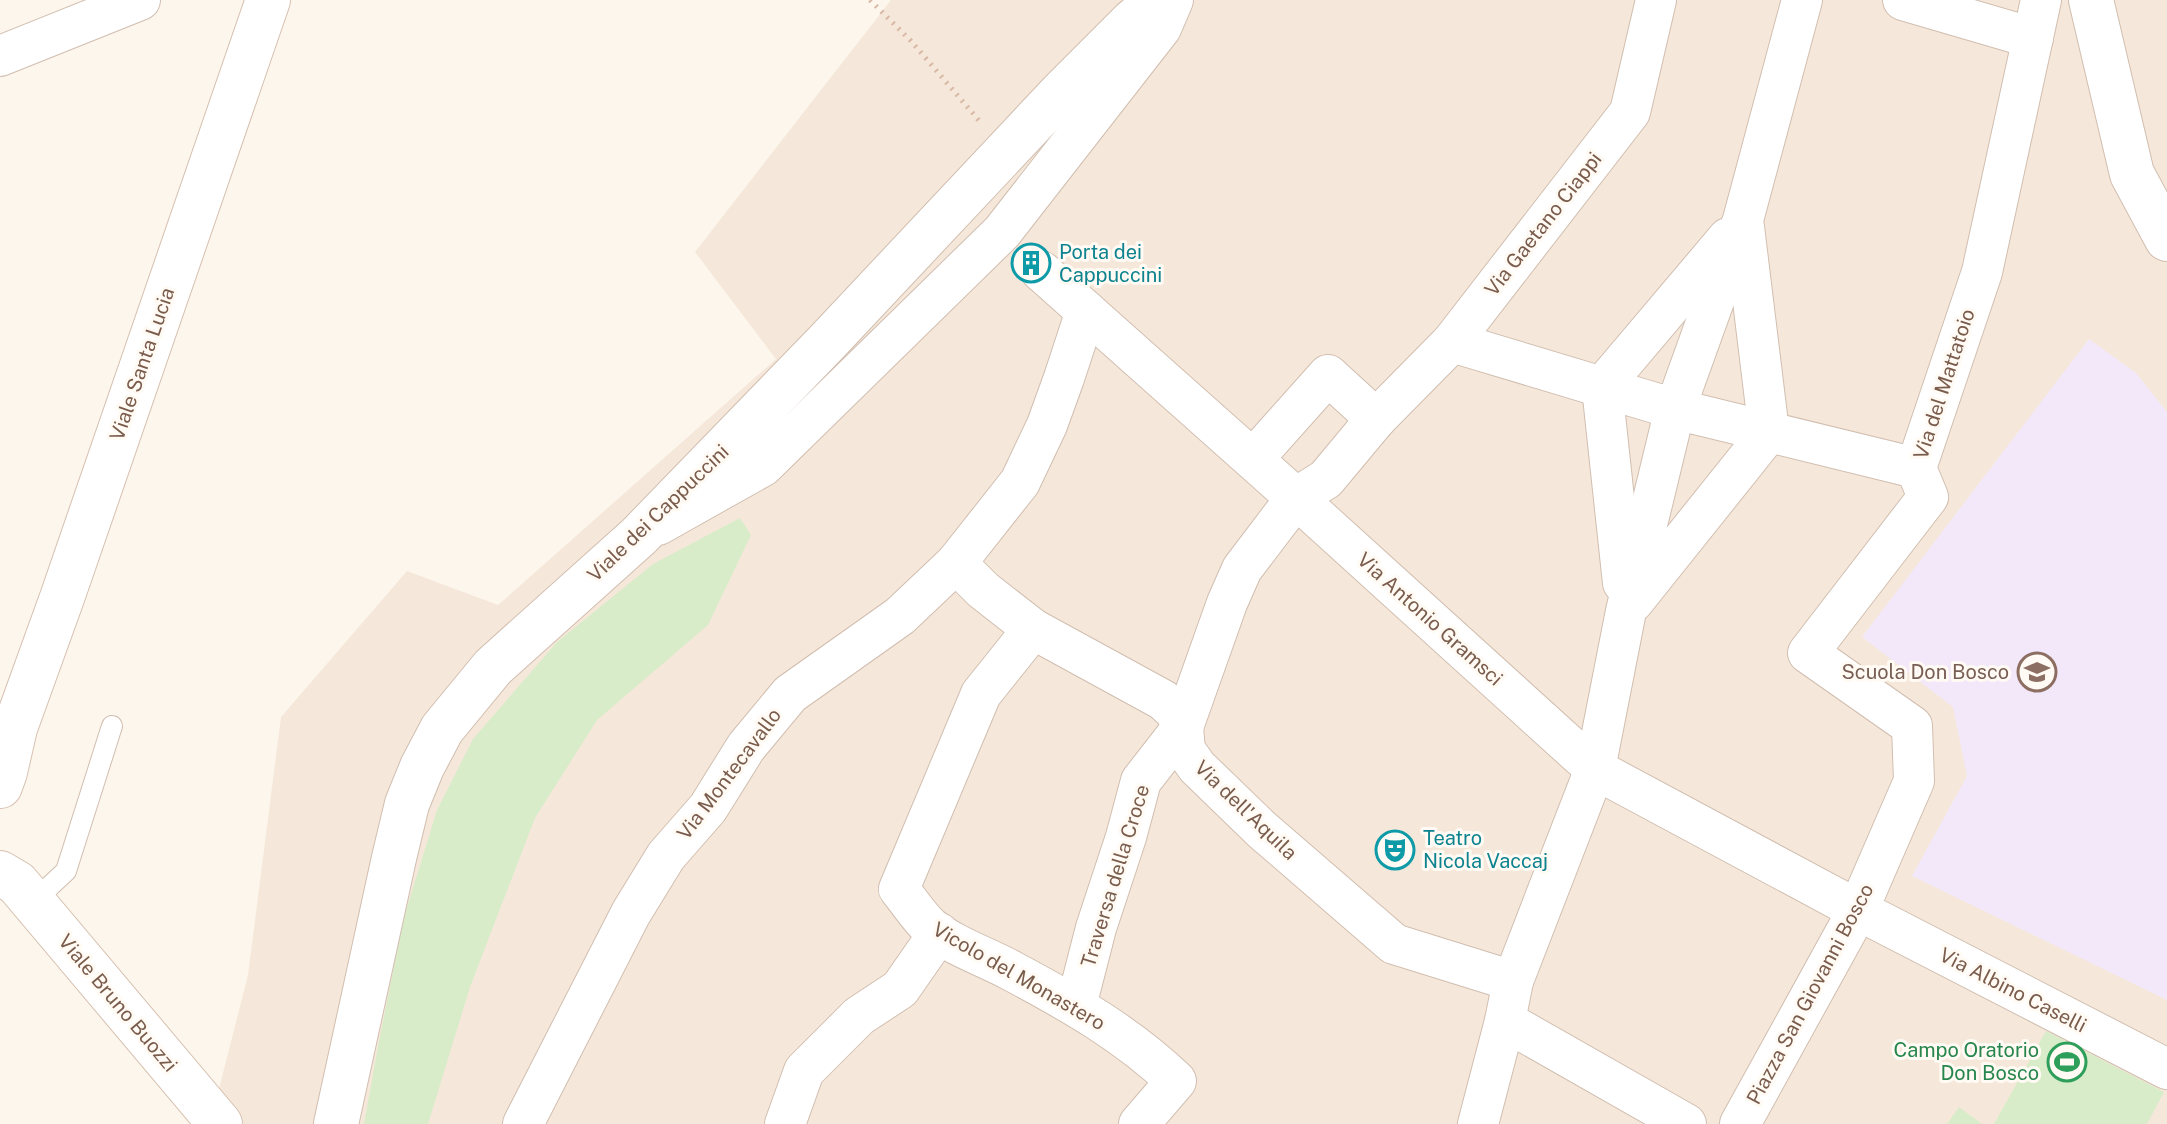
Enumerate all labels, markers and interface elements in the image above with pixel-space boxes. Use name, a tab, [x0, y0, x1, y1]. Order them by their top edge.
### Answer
street label: Via Gaetano Ciappi	[1479, 147, 1607, 301]
place label: Porta dei Cappuccini	[1059, 240, 1162, 287]
building icon: Porta dei Cappuccini	[1010, 242, 1052, 284]
street label: Viale Santa Lucia	[105, 284, 179, 444]
street label: Via del Mattatoio	[1908, 306, 1980, 462]
street label: Viale dei Cappuccini	[582, 439, 734, 587]
street label: Via Antonio Gramsci	[1352, 547, 1508, 691]
school or university icon: Scuola Don Bosco	[2016, 651, 2058, 693]
place label: Scuola Don Bosco	[1841, 660, 2009, 684]
street label: Via Montecavallo	[672, 704, 786, 844]
street label: Via dell'Aquila	[1190, 755, 1302, 865]
street label: Traversa della Croce	[1076, 782, 1154, 970]
place label: Teatro Nicola Vaccaj	[1423, 826, 1548, 873]
theatre icon: Teatro Nicola Vaccaj	[1374, 829, 1416, 871]
street label: Piazza San Giovanni Bosco	[1742, 880, 1878, 1108]
street label: Vicolo del Monastero	[929, 917, 1109, 1035]
street label: Viale Bruno Buozzi	[53, 929, 183, 1077]
street label: Via Albino Caselli	[1935, 943, 2091, 1037]
place label: Campo Oratorio Don Bosco	[1894, 1038, 2039, 1085]
sports icon: Campo Oratorio Don Bosco	[2046, 1041, 2088, 1083]

